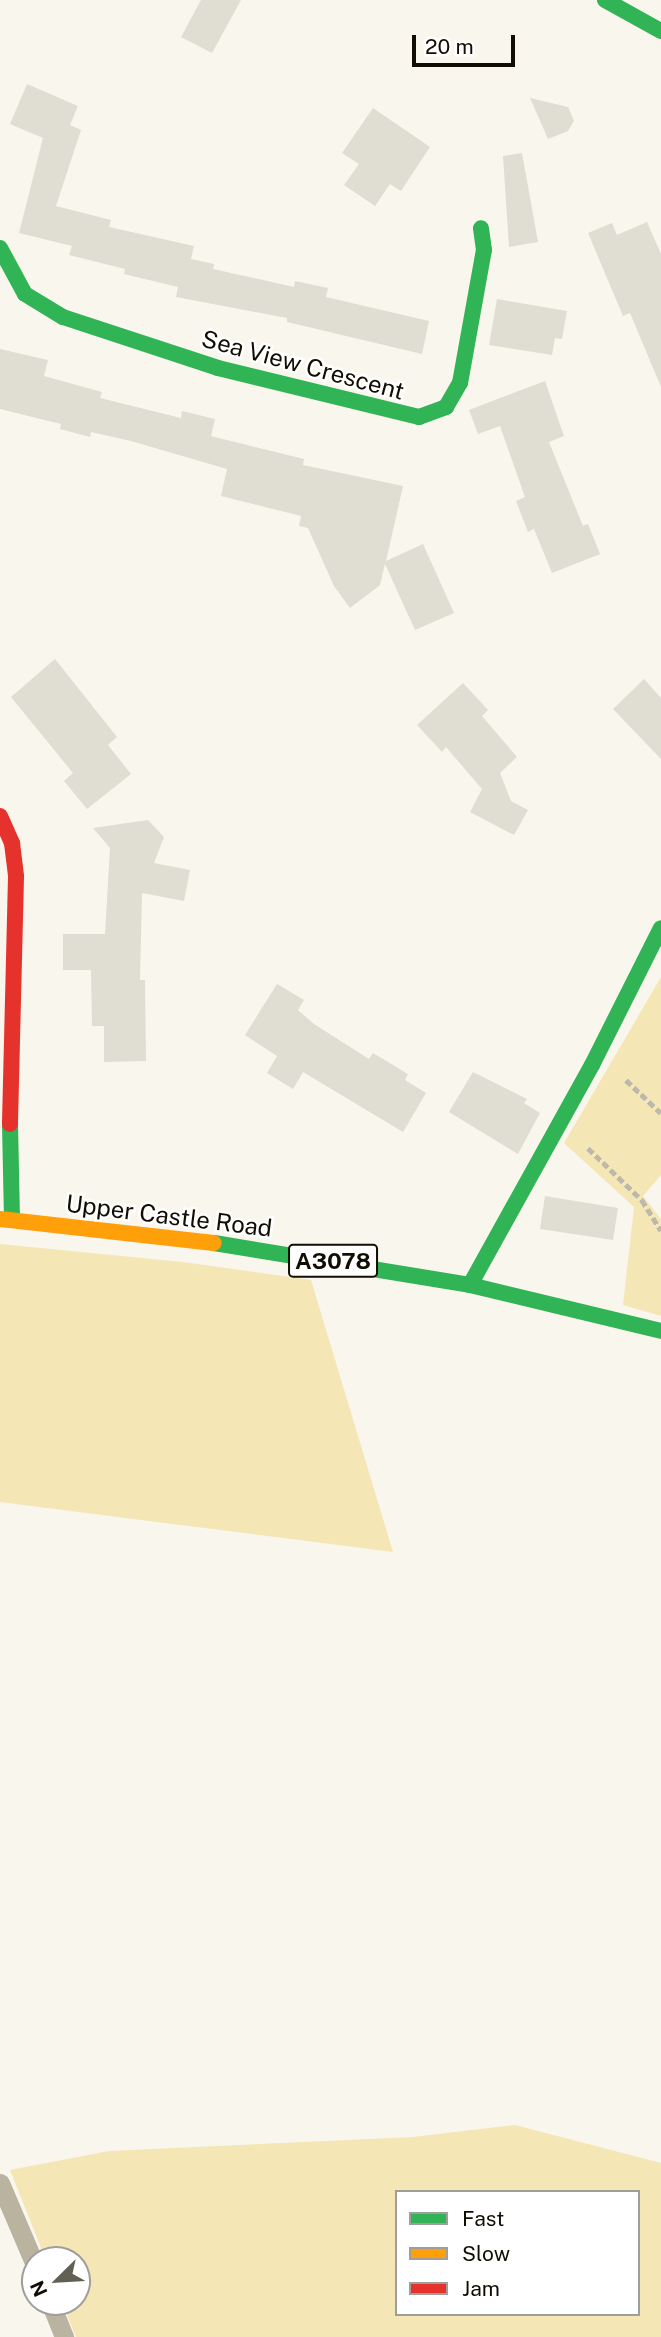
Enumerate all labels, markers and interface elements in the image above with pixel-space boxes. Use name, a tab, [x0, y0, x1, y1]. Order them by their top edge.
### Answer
scale bar	[416, 21, 519, 65]
text: 20 m	[425, 34, 474, 59]
street label: Sea View Crescent	[198, 324, 408, 406]
street label: Upper Castle Road	[64, 1189, 274, 1243]
road number: A3078	[288, 1242, 378, 1280]
legend	[395, 2190, 640, 2316]
text: Fast	[462, 2206, 504, 2231]
text: Slow	[462, 2241, 510, 2266]
north arrow	[21, 2246, 91, 2316]
text: Jam	[462, 2276, 500, 2301]
text: N	[26, 2277, 52, 2300]

